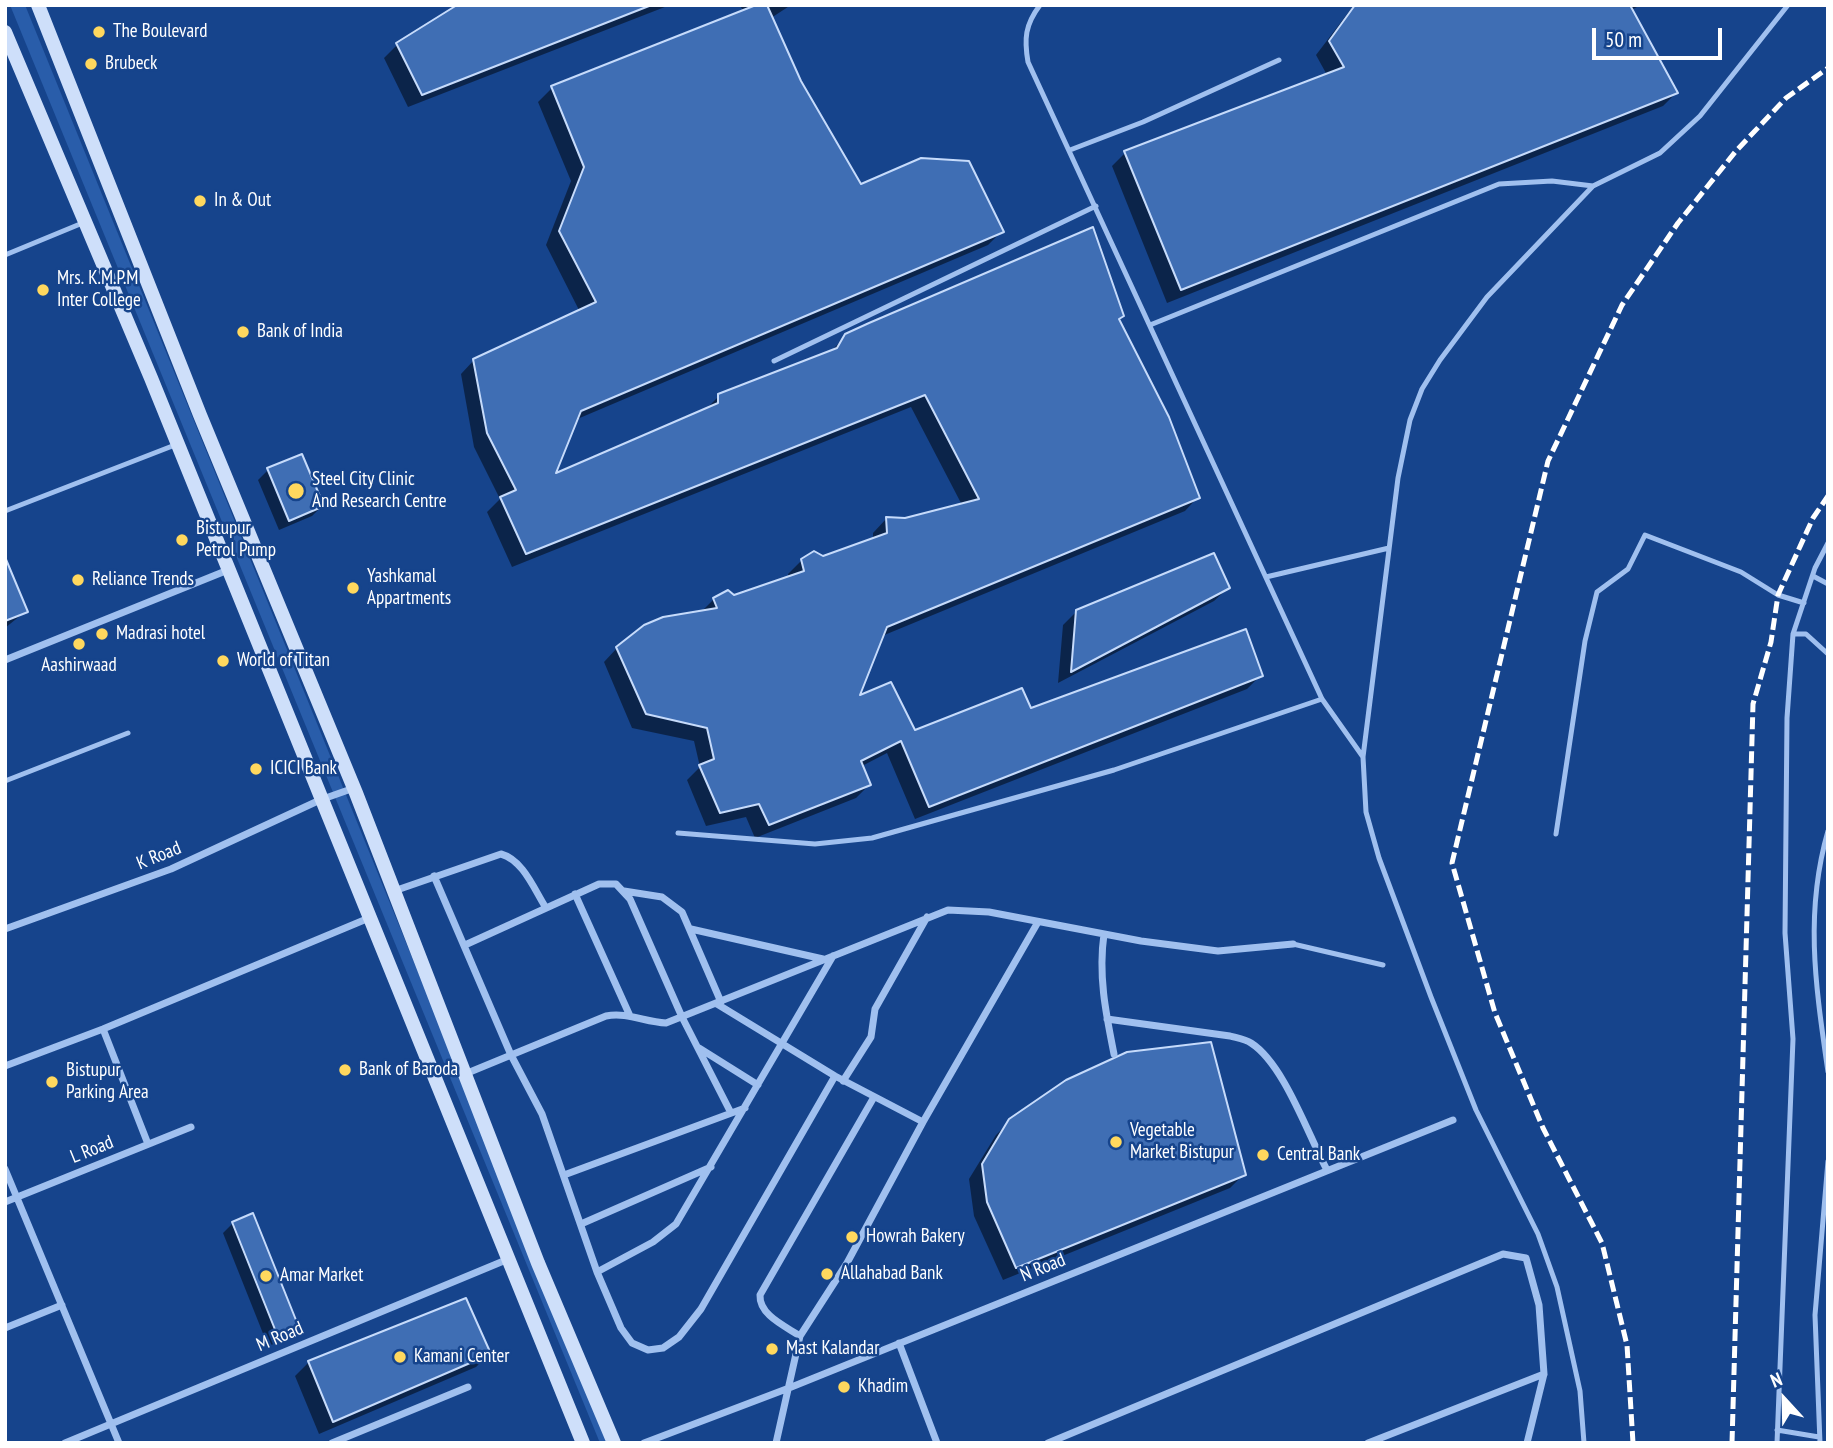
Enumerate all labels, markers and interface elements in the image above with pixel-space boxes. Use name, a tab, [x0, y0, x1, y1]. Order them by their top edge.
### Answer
scale bar	[1595, 14, 1724, 58]
place label: The Boulevard	[113, 21, 207, 43]
marker: The Boulevard	[91, 24, 107, 40]
text: 50 m	[1605, 26, 1642, 53]
place label: Brubeck	[105, 53, 157, 75]
marker: Brubeck	[83, 56, 99, 72]
place label: In & Out	[214, 190, 271, 212]
marker: In & Out	[192, 193, 208, 209]
place label: Mrs. K.M.P.M Inter College	[57, 268, 141, 312]
marker: Mrs. K.M.P.M Inter College	[35, 282, 51, 298]
place label: Bank of India	[257, 321, 343, 343]
marker: Bank of India	[235, 324, 251, 340]
place label: Steel City Clinic And Research Centre	[312, 469, 447, 513]
marker: Steel City Clinic And Research Centre	[286, 481, 306, 501]
place label: Bistupur Petrol Pump	[196, 518, 276, 562]
marker: Bistupur Petrol Pump	[174, 532, 190, 548]
place label: Yashkamal Appartments	[367, 566, 451, 610]
place label: Reliance Trends	[92, 569, 194, 591]
marker: Reliance Trends	[70, 572, 86, 588]
marker: Yashkamal Appartments	[345, 580, 361, 596]
place label: Madrasi hotel	[116, 623, 205, 645]
marker: Madrasi hotel	[94, 626, 110, 642]
marker: Aashirwaad	[71, 636, 87, 652]
place label: World of Titan	[237, 650, 330, 672]
marker: World of Titan	[215, 653, 231, 669]
place label: Aashirwaad	[41, 655, 117, 677]
place label: ICICI Bank	[270, 758, 337, 780]
marker: ICICI Bank	[248, 761, 264, 777]
street label: K Road	[133, 837, 185, 875]
place label: Bank of Baroda	[359, 1059, 458, 1081]
place label: Bistupur Parking Area	[66, 1060, 149, 1104]
marker: Bank of Baroda	[337, 1062, 353, 1078]
marker: Bistupur Parking Area	[44, 1074, 60, 1090]
place label: Vegetable Market Bistupur	[1130, 1120, 1234, 1164]
street label: L Road	[67, 1131, 117, 1169]
marker: Vegetable Market Bistupur	[1108, 1134, 1124, 1150]
place label: Central Bank	[1277, 1144, 1360, 1166]
marker: Central Bank	[1255, 1147, 1271, 1163]
place label: Howrah Bakery	[866, 1226, 965, 1248]
marker: Howrah Bakery	[844, 1229, 860, 1245]
street label: N Road	[1017, 1249, 1069, 1287]
place label: Allahabad Bank	[841, 1263, 943, 1285]
place label: Amar Market	[280, 1265, 363, 1287]
marker: Allahabad Bank	[819, 1266, 835, 1282]
marker: Amar Market	[258, 1268, 274, 1284]
street label: M Road	[253, 1317, 307, 1357]
place label: Mast Kalandar	[786, 1338, 879, 1360]
marker: Mast Kalandar	[764, 1341, 780, 1357]
place label: Kamani Center	[414, 1346, 510, 1368]
marker: Kamani Center	[392, 1349, 408, 1365]
north arrow	[1749, 1364, 1819, 1434]
text: N	[1767, 1366, 1785, 1393]
place label: Khadim	[858, 1376, 908, 1398]
marker: Khadim	[836, 1379, 852, 1395]

